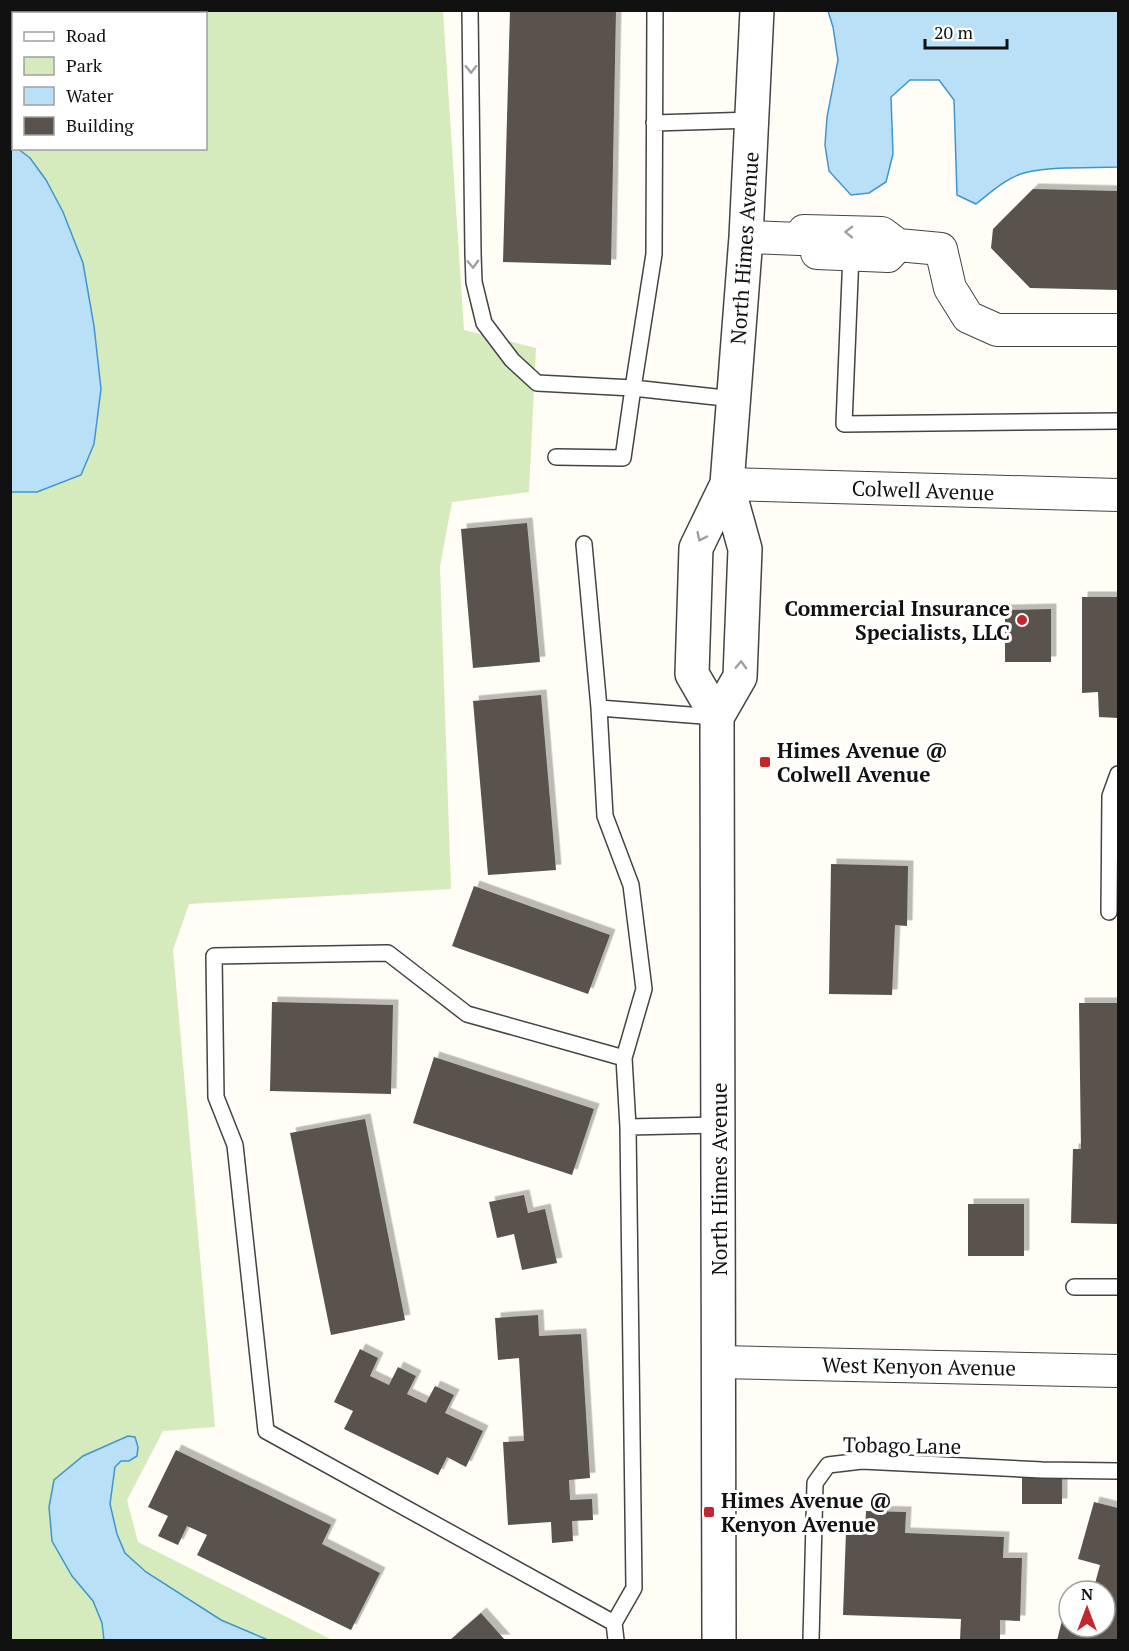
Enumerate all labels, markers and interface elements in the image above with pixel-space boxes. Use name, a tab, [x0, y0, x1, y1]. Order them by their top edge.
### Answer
legend	[12, 12, 207, 150]
scale bar	[925, 12, 1008, 50]
text: 20 m	[934, 20, 974, 44]
text: Road	[66, 23, 106, 47]
text: Park	[66, 53, 103, 77]
one-way arrow	[465, 64, 477, 73]
text: Water	[66, 83, 113, 107]
text: Building	[66, 113, 134, 137]
street label: North Himes Avenue	[723, 151, 765, 345]
one-way arrow	[844, 226, 853, 239]
one-way arrow	[467, 259, 480, 268]
street label: Colwell Avenue	[851, 474, 995, 506]
one-way arrow	[697, 531, 709, 542]
place label: Commercial Insurance Specialists, LLC	[784, 594, 1010, 646]
marker: Commercial Insurance Specialists, LLC	[1015, 613, 1029, 627]
one-way arrow	[734, 661, 747, 670]
place label: Himes Avenue @ Colwell Avenue	[777, 736, 948, 788]
marker: Himes Avenue @ Colwell Avenue	[758, 755, 772, 769]
street label: North Himes Avenue	[705, 1082, 733, 1276]
street label: West Kenyon Avenue	[822, 1350, 1016, 1382]
street label: Tobago Lane	[843, 1430, 961, 1460]
place label: Himes Avenue @ Kenyon Avenue	[721, 1486, 892, 1538]
marker: Himes Avenue @ Kenyon Avenue	[702, 1505, 716, 1519]
north arrow	[1057, 1579, 1117, 1639]
text: N	[1081, 1583, 1093, 1605]

